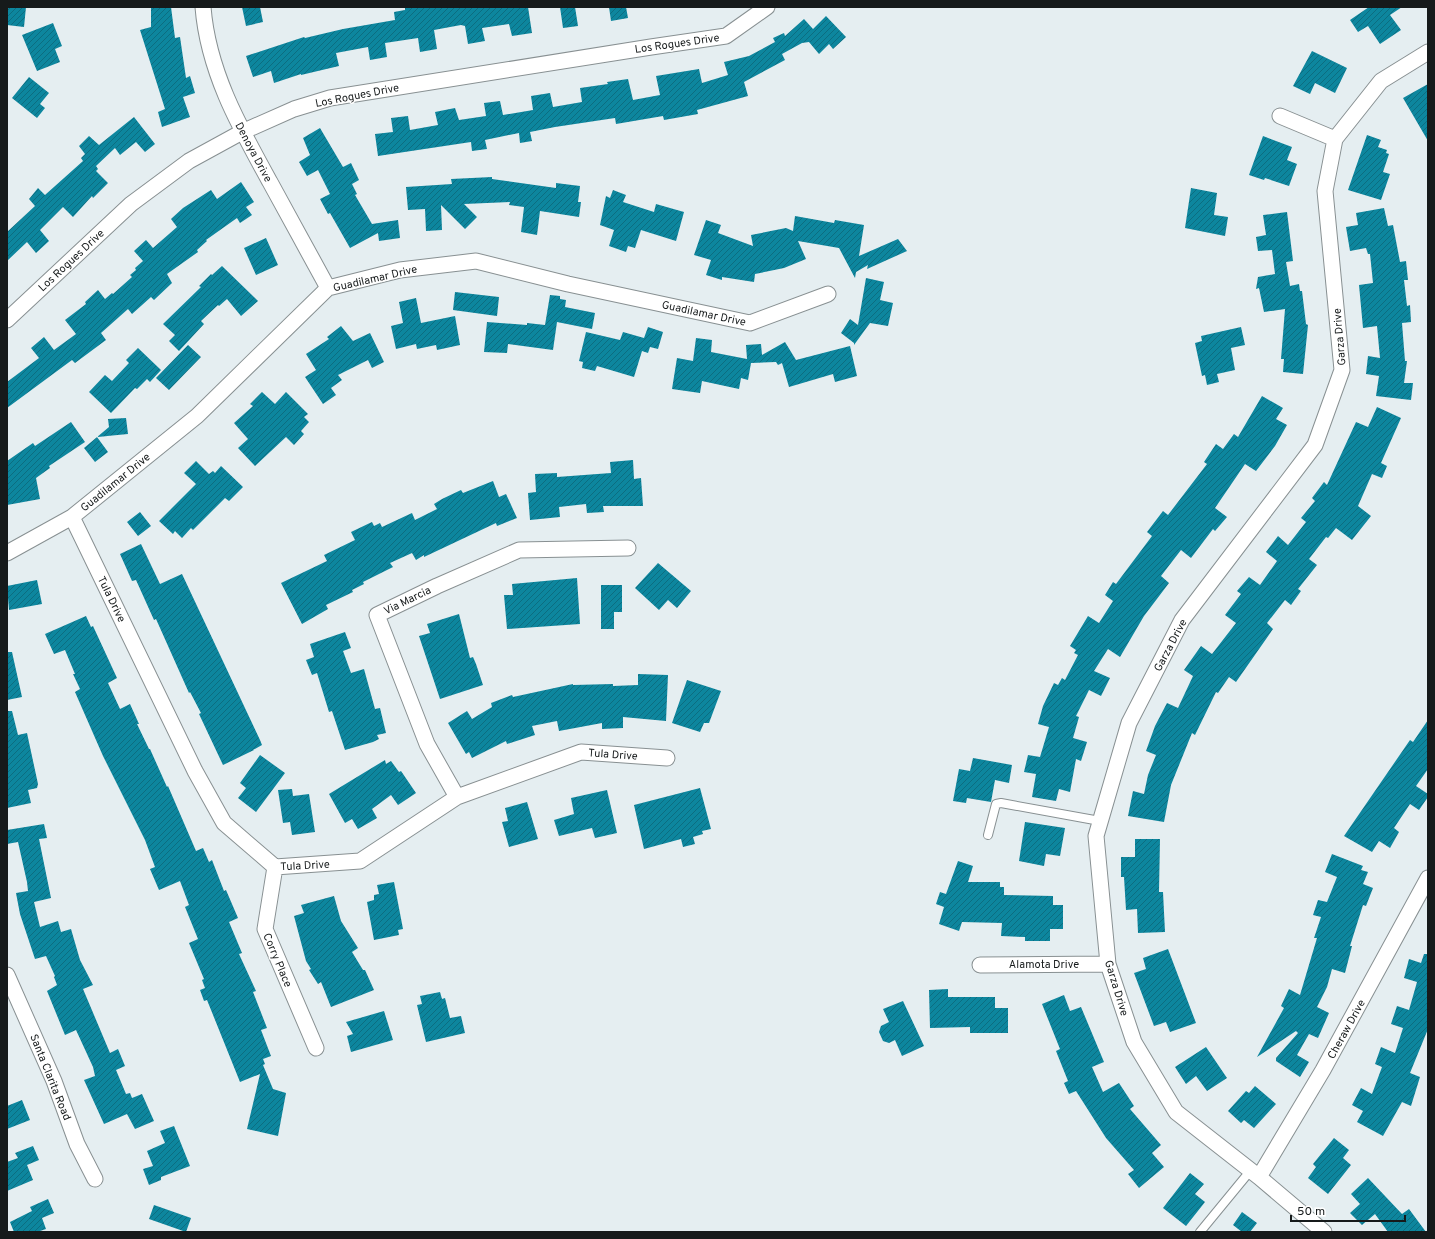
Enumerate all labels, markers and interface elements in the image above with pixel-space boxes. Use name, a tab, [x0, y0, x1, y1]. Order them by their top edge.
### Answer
street label: Los Rogues Drive	[634, 31, 720, 57]
street label: Los Rogues Drive	[314, 81, 400, 111]
street label: Denoya Drive	[231, 120, 275, 185]
street label: Los Rogues Drive	[36, 226, 108, 295]
street label: Guadilamar Drive	[332, 262, 419, 295]
street label: Guadilamar Drive	[660, 298, 747, 330]
street label: Garza Drive	[1331, 308, 1349, 366]
street label: Guadilamar Drive	[78, 450, 153, 515]
street label: Tula Drive	[94, 574, 128, 625]
street label: Via Marcia	[382, 583, 434, 618]
street label: Garza Drive	[1151, 617, 1191, 674]
street label: Tula Drive	[588, 746, 638, 764]
street label: Tula Drive	[280, 858, 330, 874]
street label: Corry Place	[259, 931, 295, 990]
street label: Alamota Drive	[1009, 958, 1079, 972]
street label: Garza Drive	[1101, 959, 1131, 1018]
street label: Cheraw Drive	[1325, 997, 1369, 1062]
street label: Santa Clarita Road	[26, 1032, 74, 1123]
scale bar	[1291, 1197, 1405, 1223]
text: 50 m	[1297, 1204, 1325, 1220]

